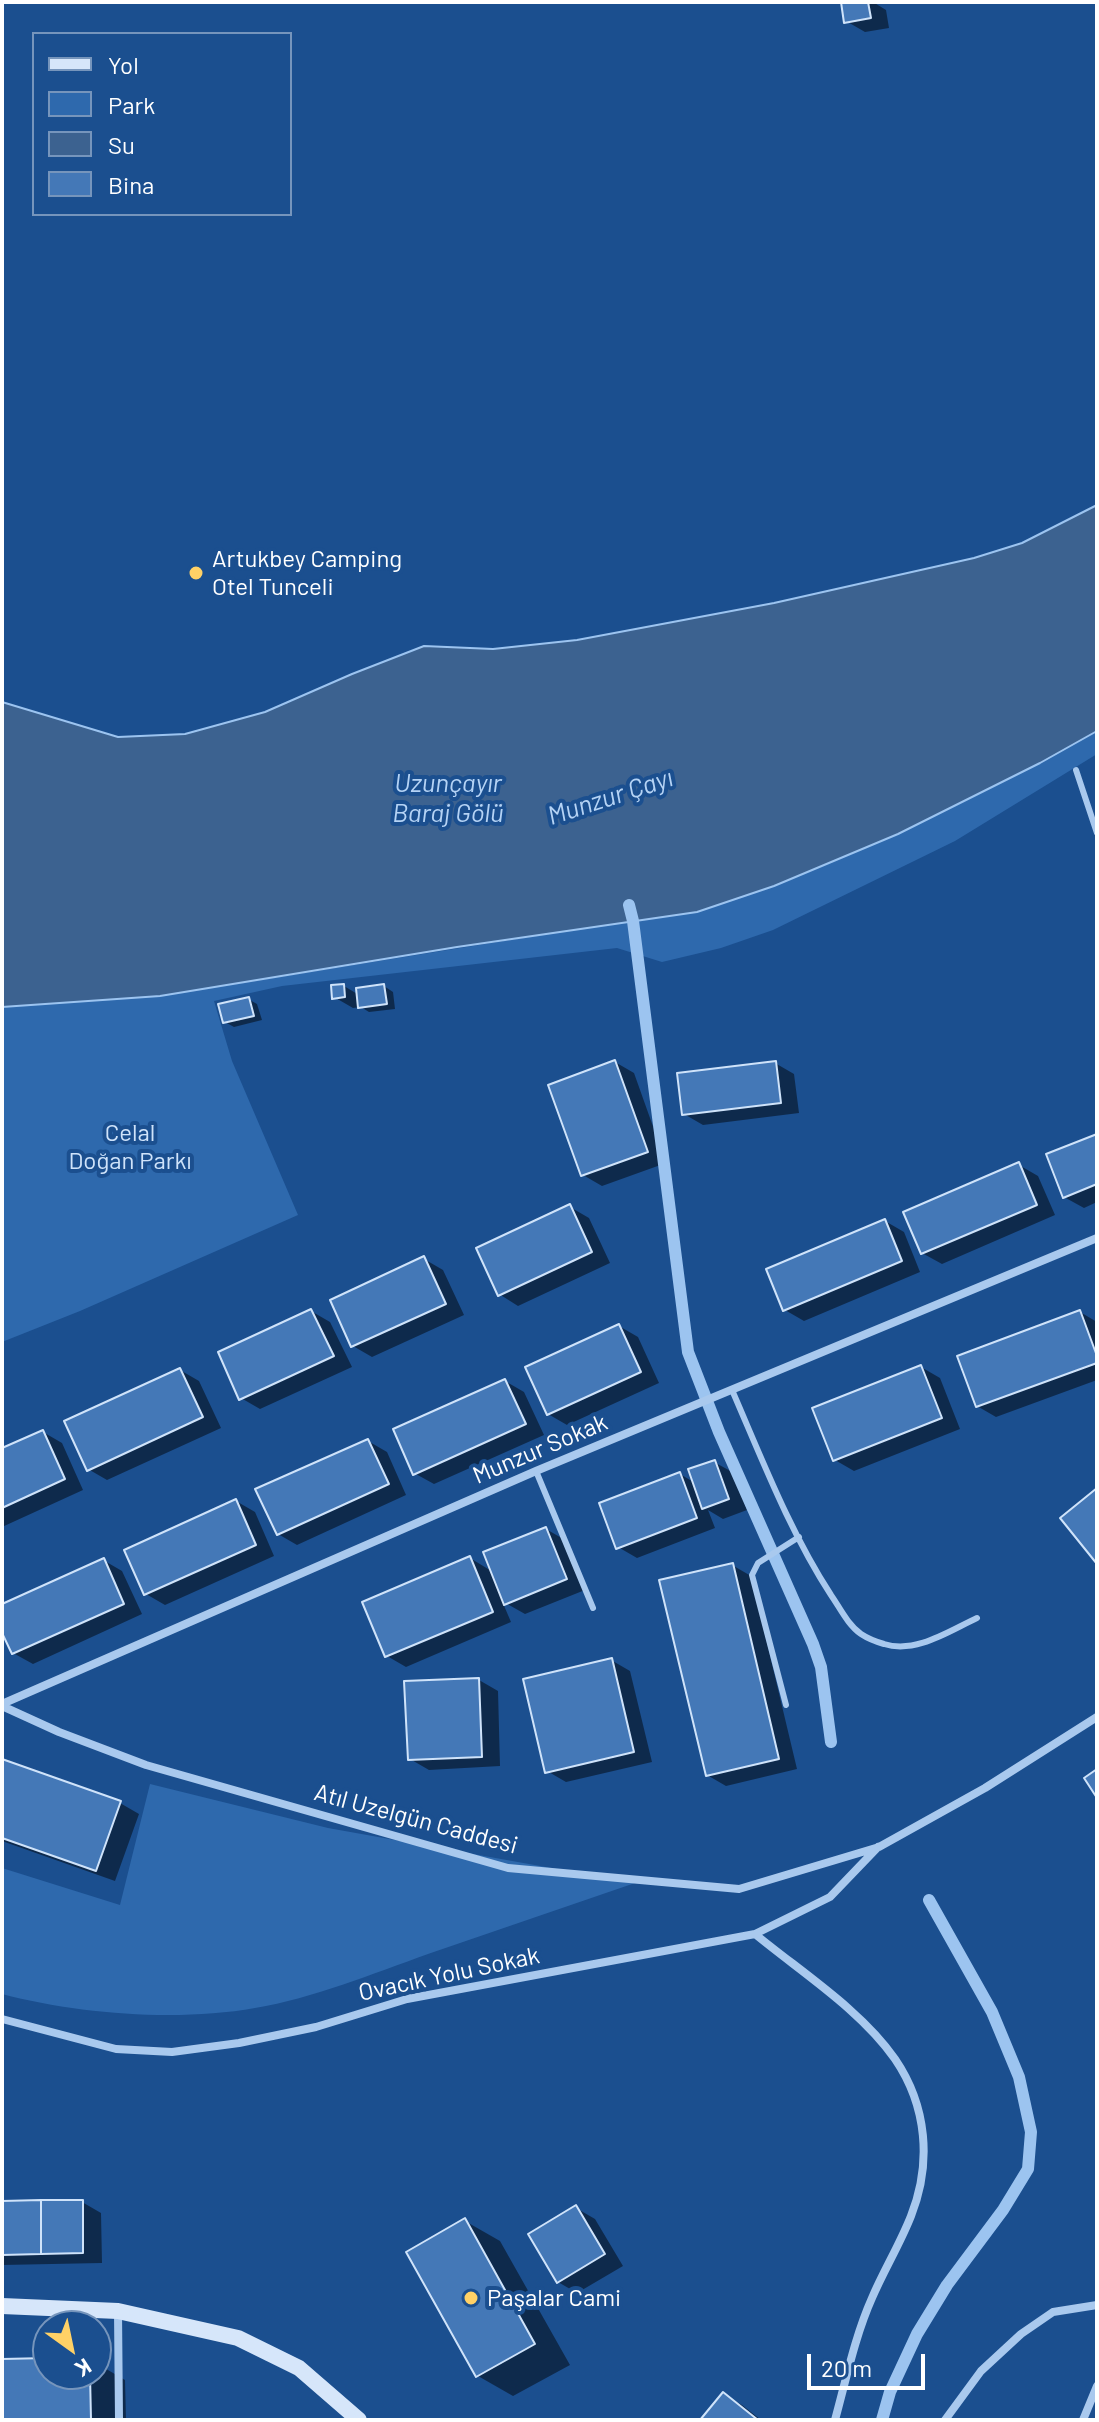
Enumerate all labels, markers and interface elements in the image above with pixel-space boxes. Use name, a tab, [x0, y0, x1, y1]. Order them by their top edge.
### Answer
legend	[32, 32, 292, 216]
text: Yol	[108, 50, 139, 79]
text: Park	[108, 90, 155, 119]
text: Su	[108, 130, 135, 159]
text: Bina	[108, 170, 154, 199]
place label: Artukbey Camping Otel Tunceli	[212, 545, 402, 601]
marker: Artukbey Camping Otel Tunceli	[187, 564, 205, 582]
water label: Munzur Çayı	[543, 762, 677, 832]
water label: Uzunçayır Baraj Gölü	[392, 767, 504, 828]
park label: Celal Doğan Parkı	[69, 1119, 191, 1175]
street label: Munzur Sokak	[468, 1408, 612, 1490]
street label: Atıl Uzelgün Caddesi	[311, 1778, 521, 1860]
street label: Ovacık Yolu Sokak	[356, 1941, 542, 2007]
place label: Paşalar Cami	[487, 2284, 621, 2312]
marker: Paşalar Cami	[462, 2289, 480, 2307]
north arrow	[32, 2310, 112, 2390]
scale bar	[811, 2338, 929, 2388]
text: 20 m	[821, 2353, 872, 2382]
text: K	[71, 2354, 97, 2383]

